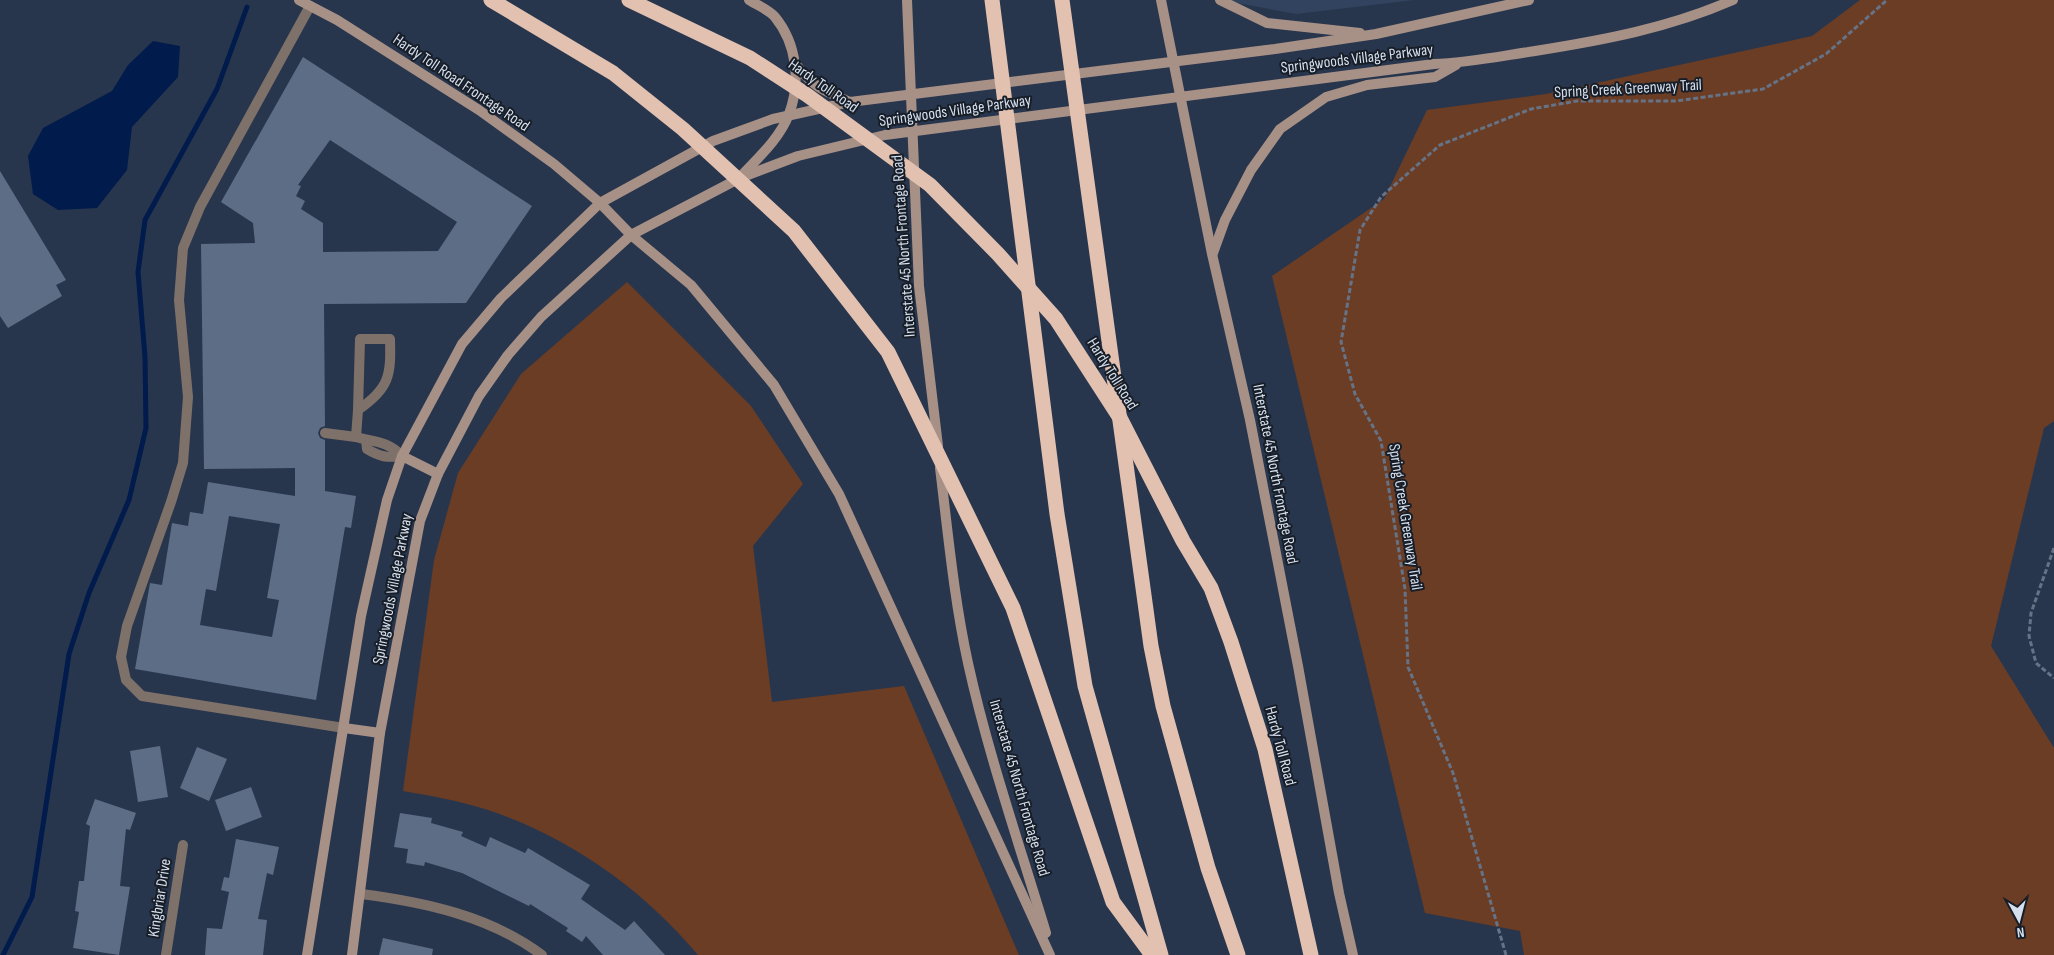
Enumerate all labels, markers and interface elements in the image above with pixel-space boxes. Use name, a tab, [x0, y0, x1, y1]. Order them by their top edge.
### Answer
street label: Hardy Toll Road Frontage Road	[389, 30, 533, 136]
street label: Springwoods Village Parkway	[1280, 40, 1434, 78]
street label: Hardy Toll Road	[784, 55, 862, 117]
street label: Spring Creek Greenway Trail	[1554, 76, 1702, 102]
street label: Springwoods Village Parkway	[878, 91, 1032, 131]
street label: Interstate 45 North Frontage Road	[888, 154, 920, 338]
street label: Hardy Toll Road	[1082, 335, 1142, 413]
street label: Interstate 45 North Frontage Road	[1248, 383, 1302, 565]
street label: Spring Creek Greenway Trail	[1384, 443, 1426, 591]
street label: Springwoods Village Parkway	[369, 512, 417, 666]
street label: Interstate 45 North Frontage Road	[985, 698, 1053, 878]
street label: Hardy Toll Road	[1260, 704, 1300, 788]
street label: Kingbriar Drive	[144, 858, 176, 938]
north arrow	[1994, 895, 2044, 945]
text: N	[2016, 924, 2025, 941]

